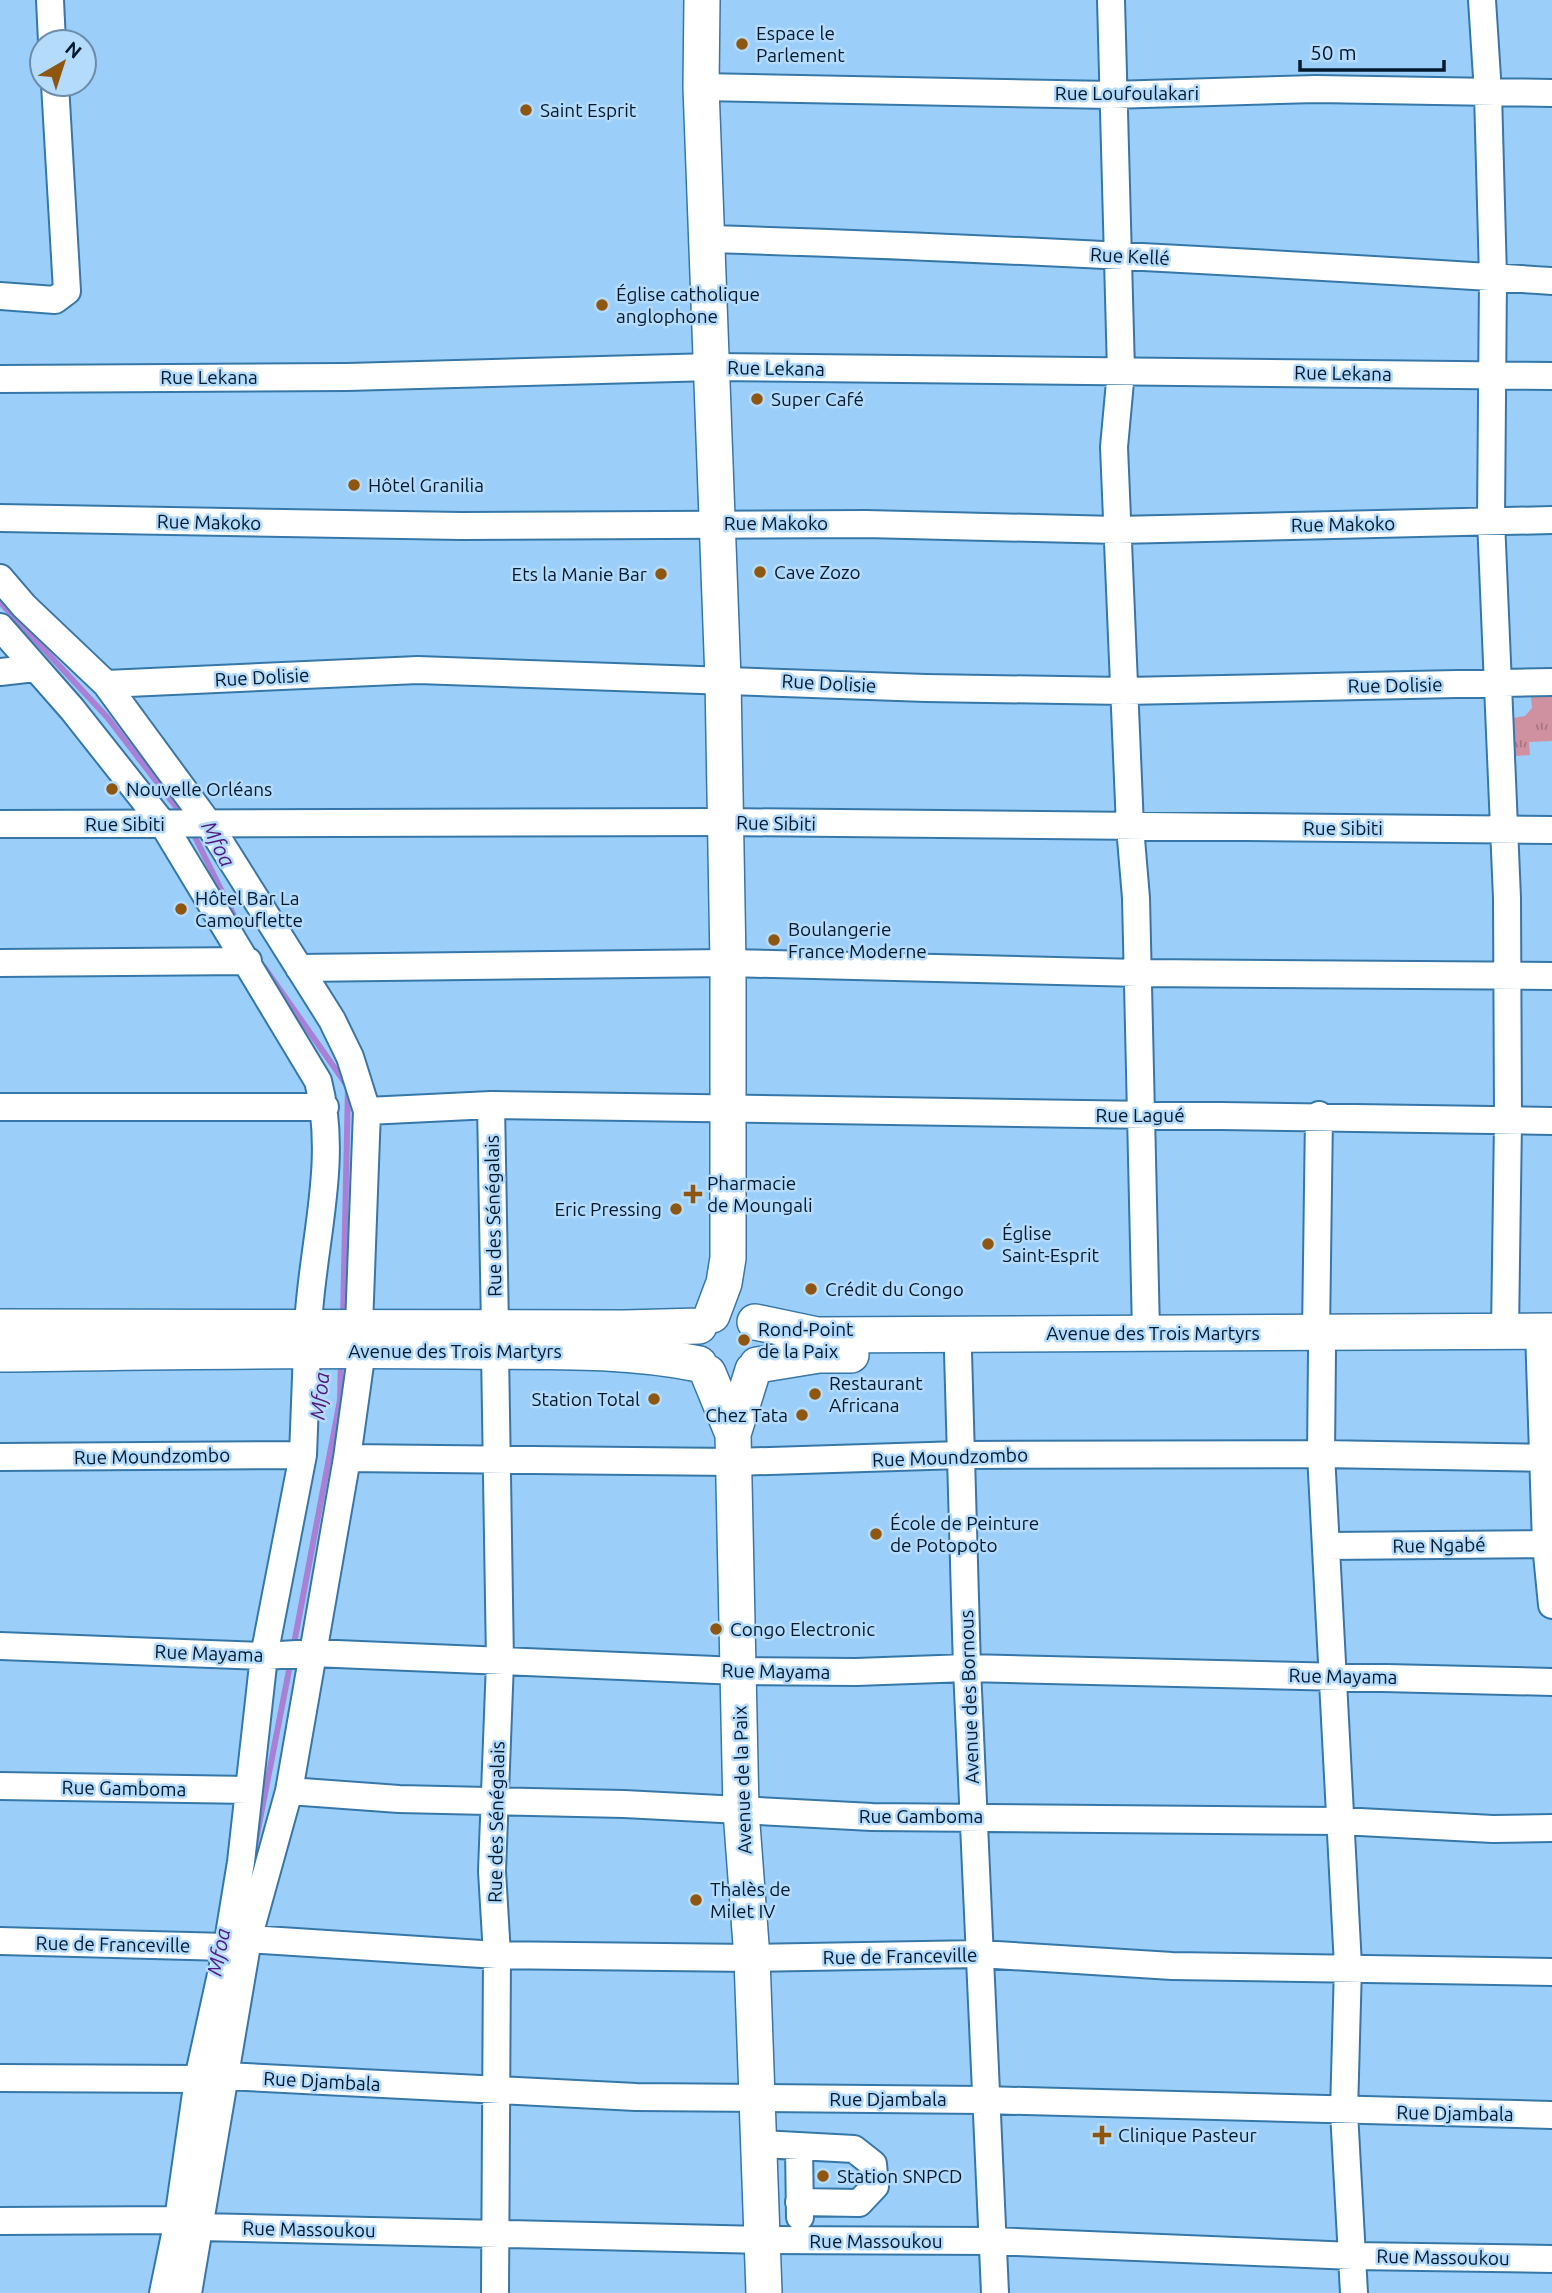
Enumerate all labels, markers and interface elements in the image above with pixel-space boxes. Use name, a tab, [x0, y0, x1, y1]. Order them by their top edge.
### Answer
place label: Espace le Parlement	[756, 22, 845, 66]
north arrow	[28, 28, 98, 98]
scale bar	[1300, 28, 1444, 72]
marker: Espace le Parlement	[734, 36, 750, 52]
text: N	[61, 37, 86, 63]
text: 50 m	[1310, 40, 1357, 64]
street label: Rue Loufoulakari	[1055, 82, 1199, 104]
place label: Saint Esprit	[540, 99, 637, 121]
marker: Saint Esprit	[518, 102, 534, 118]
street label: Rue Kellé	[1090, 243, 1170, 269]
place label: Église catholique anglophone	[616, 283, 760, 327]
marker: Église catholique anglophone	[594, 297, 610, 313]
street label: Rue Lekana	[727, 356, 825, 380]
street label: Rue Lekana	[1294, 361, 1392, 385]
street label: Rue Lekana	[160, 366, 258, 388]
place label: Super Café	[771, 388, 864, 410]
marker: Super Café	[749, 391, 765, 407]
place label: Hôtel Granilia	[368, 474, 484, 496]
marker: Hôtel Granilia	[346, 477, 362, 493]
street label: Rue Makoko	[157, 510, 261, 534]
street label: Rue Makoko	[724, 512, 828, 534]
street label: Rue Makoko	[1291, 512, 1395, 536]
place label: Cave Zozo	[774, 561, 861, 583]
place label: Ets la Manie Bar	[512, 563, 647, 585]
marker: Cave Zozo	[752, 564, 768, 580]
marker: Ets la Manie Bar	[653, 566, 669, 582]
street label: Rue Dolisie	[214, 664, 310, 690]
street label: Rue Dolisie	[781, 670, 877, 696]
street label: Rue Dolisie	[1347, 673, 1443, 697]
place label: Nouvelle Orléans	[126, 778, 272, 800]
marker: Nouvelle Orléans	[104, 781, 120, 797]
street label: Rue Sibiti	[736, 811, 816, 835]
street label: Rue Sibiti	[85, 813, 165, 835]
water label: Mfoa	[197, 817, 240, 870]
street label: Rue Sibiti	[1303, 817, 1383, 839]
place label: Hôtel Bar La Camouflette	[195, 887, 303, 931]
marker: Hôtel Bar La Camouflette	[173, 901, 189, 917]
place label: Boulangerie France Moderne	[788, 918, 927, 962]
marker: Boulangerie France Moderne	[766, 932, 782, 948]
street label: Rue Lagué	[1095, 1104, 1185, 1126]
street label: Rue des Sénégalais	[481, 1135, 505, 1297]
place label: Pharmacie de Moungali	[707, 1172, 813, 1216]
marker: Pharmacie de Moungali	[685, 1186, 701, 1202]
place label: Eric Pressing	[554, 1198, 662, 1220]
marker: Eric Pressing	[668, 1201, 684, 1217]
place label: Église Saint-Esprit	[1002, 1222, 1100, 1266]
marker: Église Saint-Esprit	[980, 1236, 996, 1252]
place label: Crédit du Congo	[825, 1278, 964, 1300]
marker: Crédit du Congo	[803, 1281, 819, 1297]
place label: Rond-Point de la Paix	[758, 1318, 854, 1362]
street label: Avenue des Trois Martyrs	[1046, 1322, 1260, 1344]
marker: Rond-Point de la Paix	[736, 1332, 752, 1348]
street label: Avenue des Trois Martyrs	[348, 1340, 562, 1362]
water label: Mfoa	[305, 1371, 333, 1421]
place label: Restaurant Africana	[829, 1372, 923, 1416]
marker: Restaurant Africana	[807, 1386, 823, 1402]
place label: Station Total	[532, 1388, 640, 1410]
marker: Station Total	[646, 1391, 662, 1407]
place label: Chez Tata	[705, 1404, 788, 1426]
marker: Chez Tata	[794, 1407, 810, 1423]
street label: Rue Moundzombo	[872, 1443, 1028, 1471]
street label: Rue Moundzombo	[74, 1444, 230, 1468]
place label: École de Peinture de Potopoto	[890, 1512, 1039, 1556]
marker: École de Peinture de Potopoto	[868, 1526, 884, 1542]
street label: Rue Ngabé	[1392, 1533, 1486, 1557]
street label: Avenue des Bornous	[955, 1610, 983, 1784]
place label: Congo Electronic	[730, 1618, 875, 1640]
marker: Congo Electronic	[708, 1621, 724, 1637]
street label: Rue Mayama	[154, 1640, 264, 1666]
street label: Rue Mayama	[721, 1659, 831, 1683]
street label: Rue Mayama	[1288, 1664, 1398, 1688]
street label: Avenue de la Paix	[728, 1705, 756, 1855]
street label: Rue des Sénégalais	[484, 1741, 508, 1903]
street label: Rue Gamboma	[61, 1776, 187, 1800]
street label: Rue Gamboma	[859, 1805, 983, 1827]
place label: Thalès de Milet IV	[710, 1878, 791, 1922]
marker: Thalès de Milet IV	[688, 1892, 704, 1908]
water label: Mfoa	[202, 1926, 234, 1978]
street label: Rue de Franceville	[36, 1932, 190, 1956]
street label: Rue de Franceville	[823, 1944, 977, 1968]
street label: Rue Djambala	[263, 2067, 381, 2095]
street label: Rue Djambala	[829, 2088, 947, 2110]
street label: Rue Djambala	[1396, 2101, 1514, 2125]
place label: Clinique Pasteur	[1118, 2124, 1257, 2146]
marker: Clinique Pasteur	[1092, 2125, 1112, 2145]
place label: Station SNPCD	[837, 2165, 963, 2187]
marker: Station SNPCD	[815, 2168, 831, 2184]
street label: Rue Massoukou	[242, 2217, 376, 2241]
street label: Rue Massoukou	[809, 2230, 943, 2252]
street label: Rue Massoukou	[1376, 2245, 1510, 2269]

